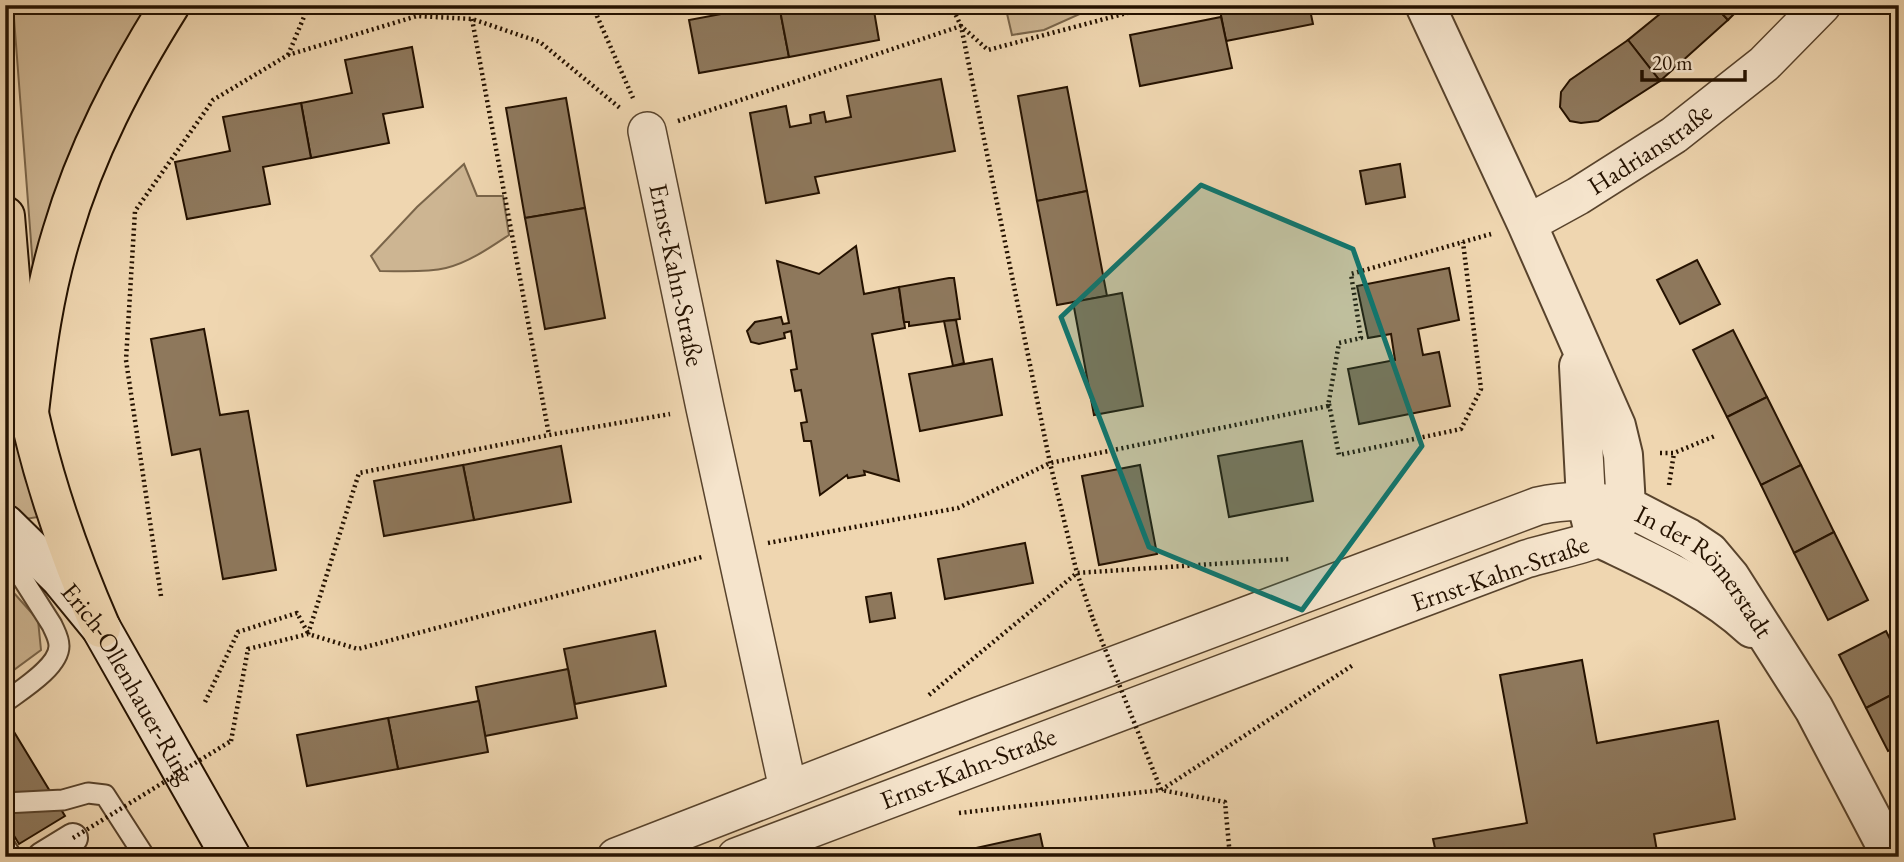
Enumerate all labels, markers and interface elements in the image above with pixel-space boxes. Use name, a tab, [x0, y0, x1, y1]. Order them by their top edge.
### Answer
scale bar	[1642, 38, 1745, 82]
text: 20 m	[1652, 49, 1693, 76]
street label: Hadrianstraße	[1581, 95, 1719, 203]
street label: Ernst-Kahn-Straße	[641, 181, 713, 369]
street label: In der Römerstadt	[1630, 497, 1781, 644]
street label: Ernst-Kahn-Straße	[1407, 527, 1593, 619]
street label: Erich-Ollenhauer-Ring	[54, 575, 203, 790]
street label: Ernst-Kahn-Straße	[875, 719, 1061, 817]

